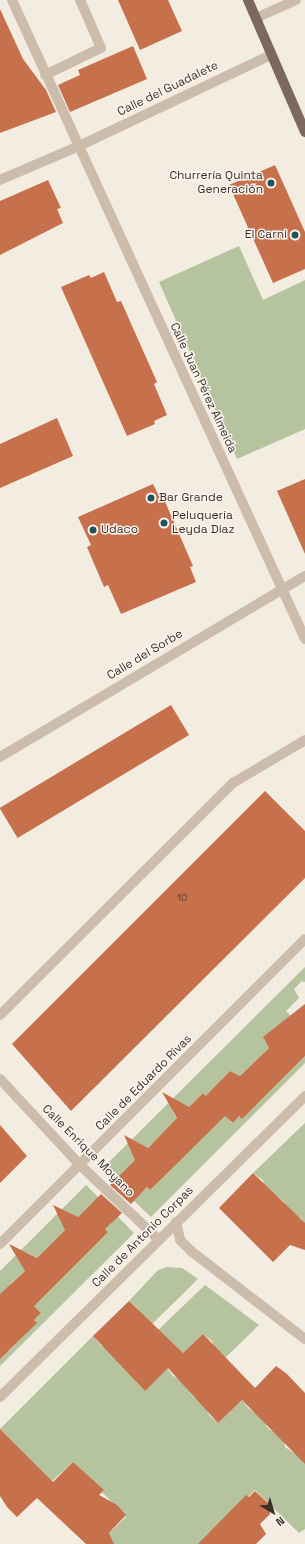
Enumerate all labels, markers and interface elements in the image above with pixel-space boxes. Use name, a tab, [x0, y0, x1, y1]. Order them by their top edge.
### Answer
street label: Calle del Guadalete	[115, 58, 221, 120]
place label: Churrería Quinta Generación	[169, 169, 263, 197]
marker: Churrería Quinta Generación	[266, 178, 276, 188]
place label: El Carni	[245, 228, 287, 242]
marker: El Carni	[290, 230, 300, 240]
street label: Calle Juan Pérez Almeida	[166, 320, 240, 456]
place label: Bar Grande	[159, 491, 223, 505]
marker: Bar Grande	[146, 493, 156, 503]
place label: Peluquería Leyda Díaz	[172, 509, 235, 537]
marker: Peluquería Leyda Díaz	[159, 518, 169, 528]
place label: Udaco	[101, 523, 138, 537]
marker: Udaco	[88, 525, 98, 535]
street label: Calle del Sorbe	[105, 627, 185, 683]
house number: 10	[177, 892, 187, 904]
street label: Calle de Eduardo Rivas	[93, 1032, 195, 1134]
street label: Calle Enrique Moyano	[39, 1102, 137, 1200]
street label: Calle de Antonio Corpas	[89, 1183, 197, 1291]
north arrow	[253, 1492, 293, 1532]
text: N	[273, 1514, 288, 1529]

